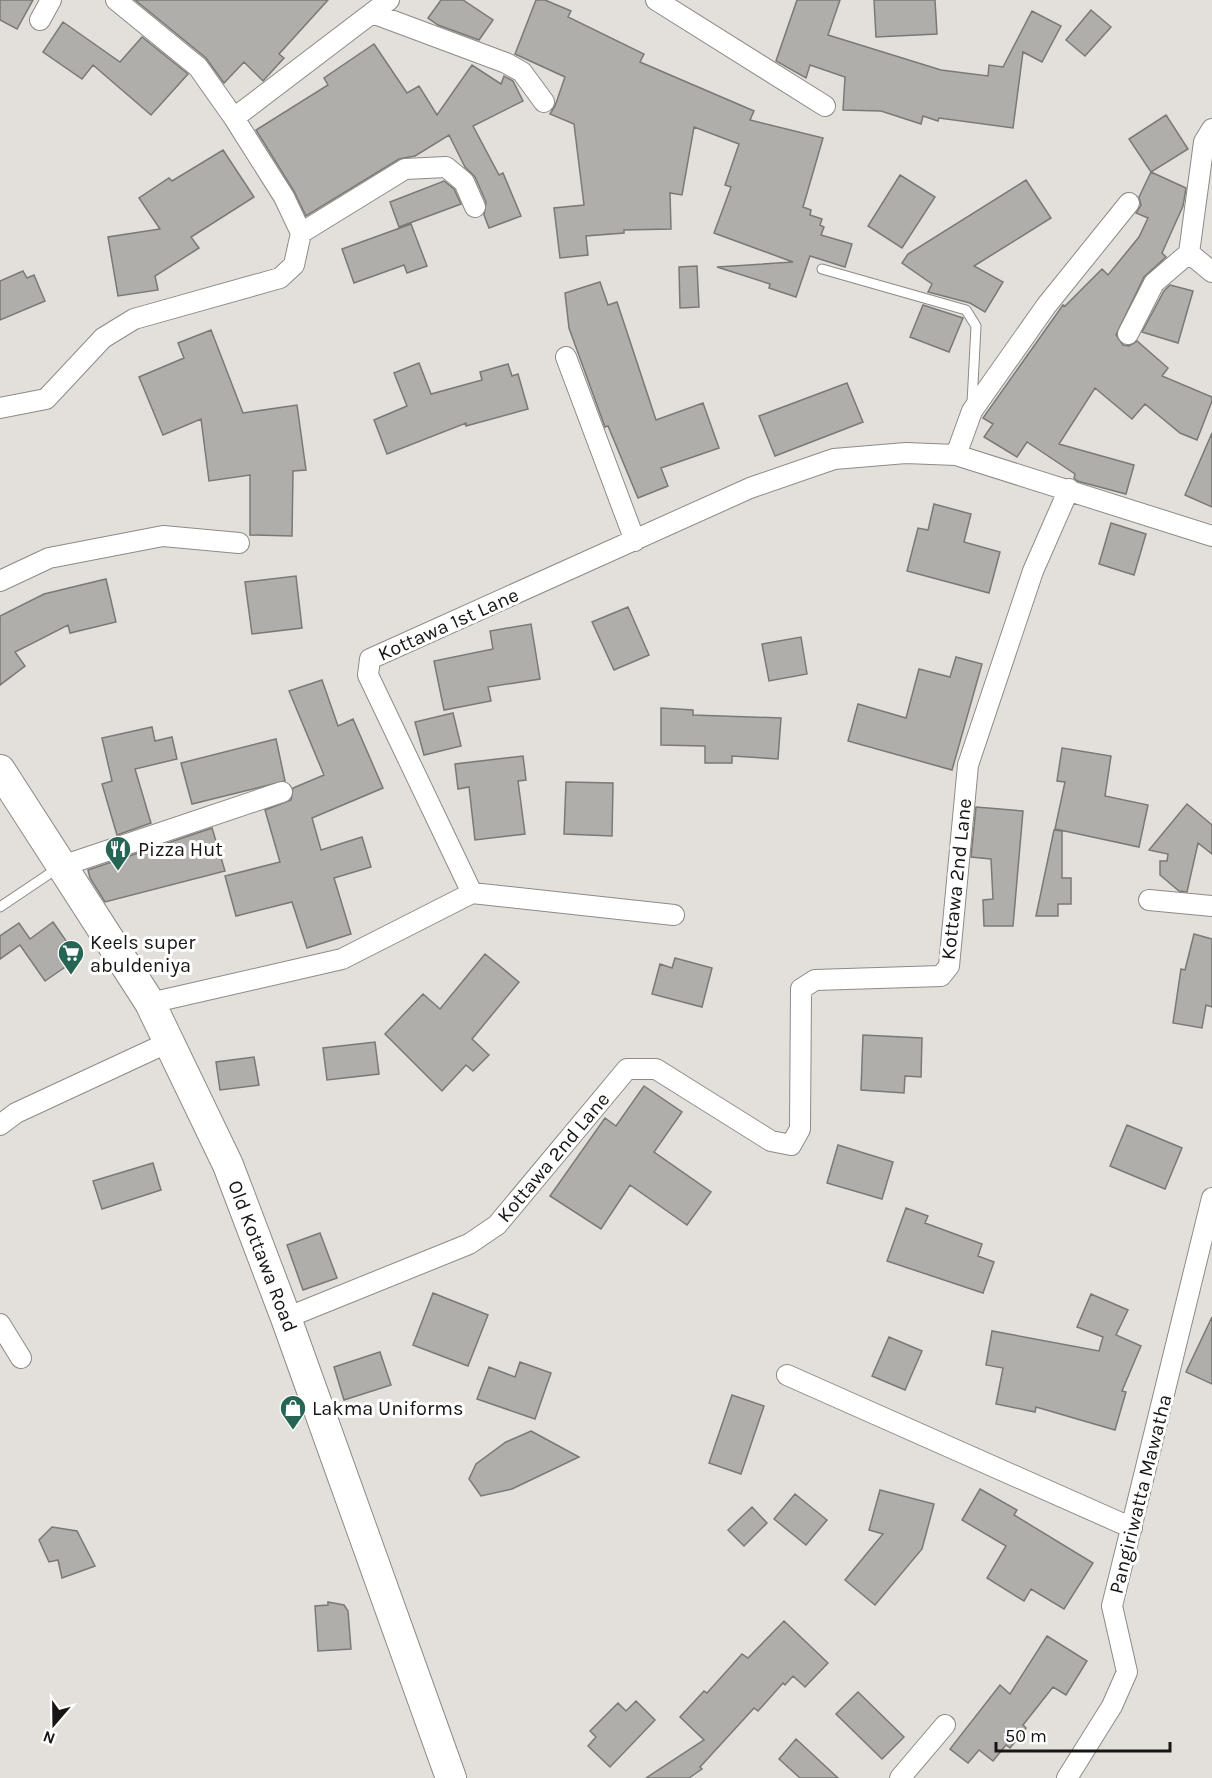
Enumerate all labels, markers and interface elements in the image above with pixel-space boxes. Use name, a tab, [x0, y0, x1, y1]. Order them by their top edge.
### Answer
street label: Kottawa 1st Lane	[374, 583, 522, 666]
street label: Kottawa 2nd Lane	[937, 797, 976, 961]
restaurant icon: Pizza Hut	[103, 834, 133, 872]
place label: Pizza Hut	[138, 838, 223, 861]
place label: Keels super abuldeniya	[90, 931, 196, 977]
supermarket icon: Keels super abuldeniya	[56, 938, 86, 976]
street label: Kottawa 2nd Lane	[492, 1088, 614, 1227]
street label: Old Kottawa Road	[223, 1177, 302, 1335]
street label: Pangiriwatta Mawatha	[1105, 1392, 1176, 1596]
shop icon: Lakma Uniforms	[278, 1393, 308, 1431]
place label: Lakma Uniforms	[312, 1397, 463, 1420]
north arrow	[24, 1694, 84, 1754]
scale bar	[996, 1715, 1170, 1753]
text: 50 m	[1005, 1725, 1047, 1747]
text: N	[40, 1727, 58, 1749]

